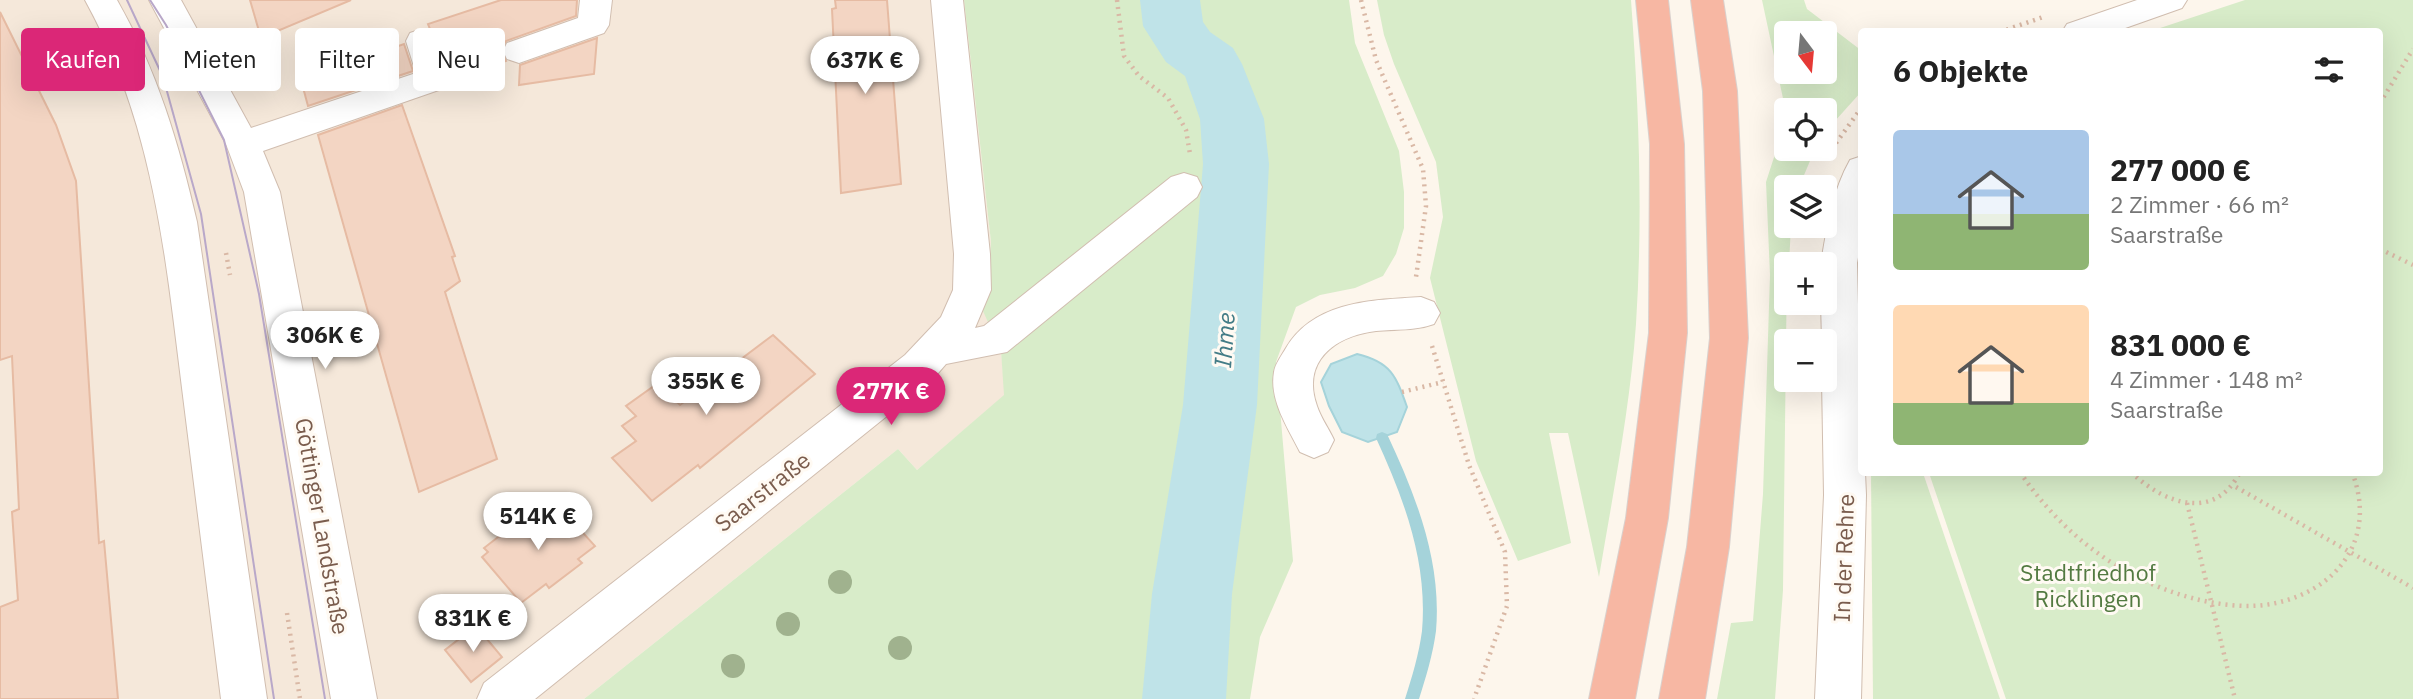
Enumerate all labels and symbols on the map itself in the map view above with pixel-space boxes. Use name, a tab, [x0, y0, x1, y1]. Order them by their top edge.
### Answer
north arrow	[1774, 21, 1838, 84]
pin: 637K €	[808, 36, 922, 96]
water label: Ihme	[1206, 311, 1242, 369]
pin: 306K €	[268, 312, 382, 371]
pin: 355K €	[649, 358, 763, 417]
pin: 277K €	[834, 368, 948, 427]
street label: Göttinger Landstraße	[289, 415, 357, 637]
street label: Saarstraße	[708, 444, 816, 538]
pin: 514K €	[481, 492, 595, 552]
street label: In der Rehre	[1826, 493, 1860, 623]
park label: Stadtfriedhof Ricklingen	[2020, 557, 2156, 613]
pin: 831K €	[416, 594, 530, 654]

